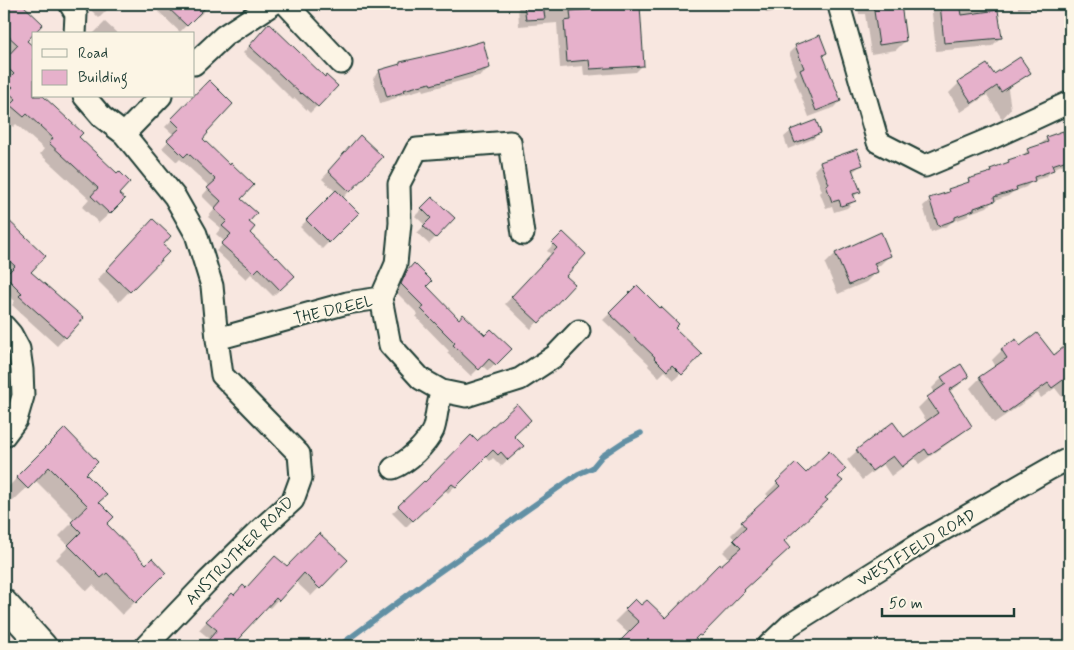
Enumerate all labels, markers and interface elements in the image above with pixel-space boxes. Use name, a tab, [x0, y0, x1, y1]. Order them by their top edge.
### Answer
legend	[32, 32, 195, 98]
text: Road	[78, 44, 108, 64]
text: Building	[78, 68, 128, 89]
street label: THE DREEL	[292, 291, 375, 330]
street label: ANSTRUTHER ROAD	[181, 492, 299, 610]
street label: WESTFIELD ROAD	[854, 505, 980, 592]
scale bar	[882, 585, 1014, 617]
text: 50 m	[889, 594, 923, 614]

